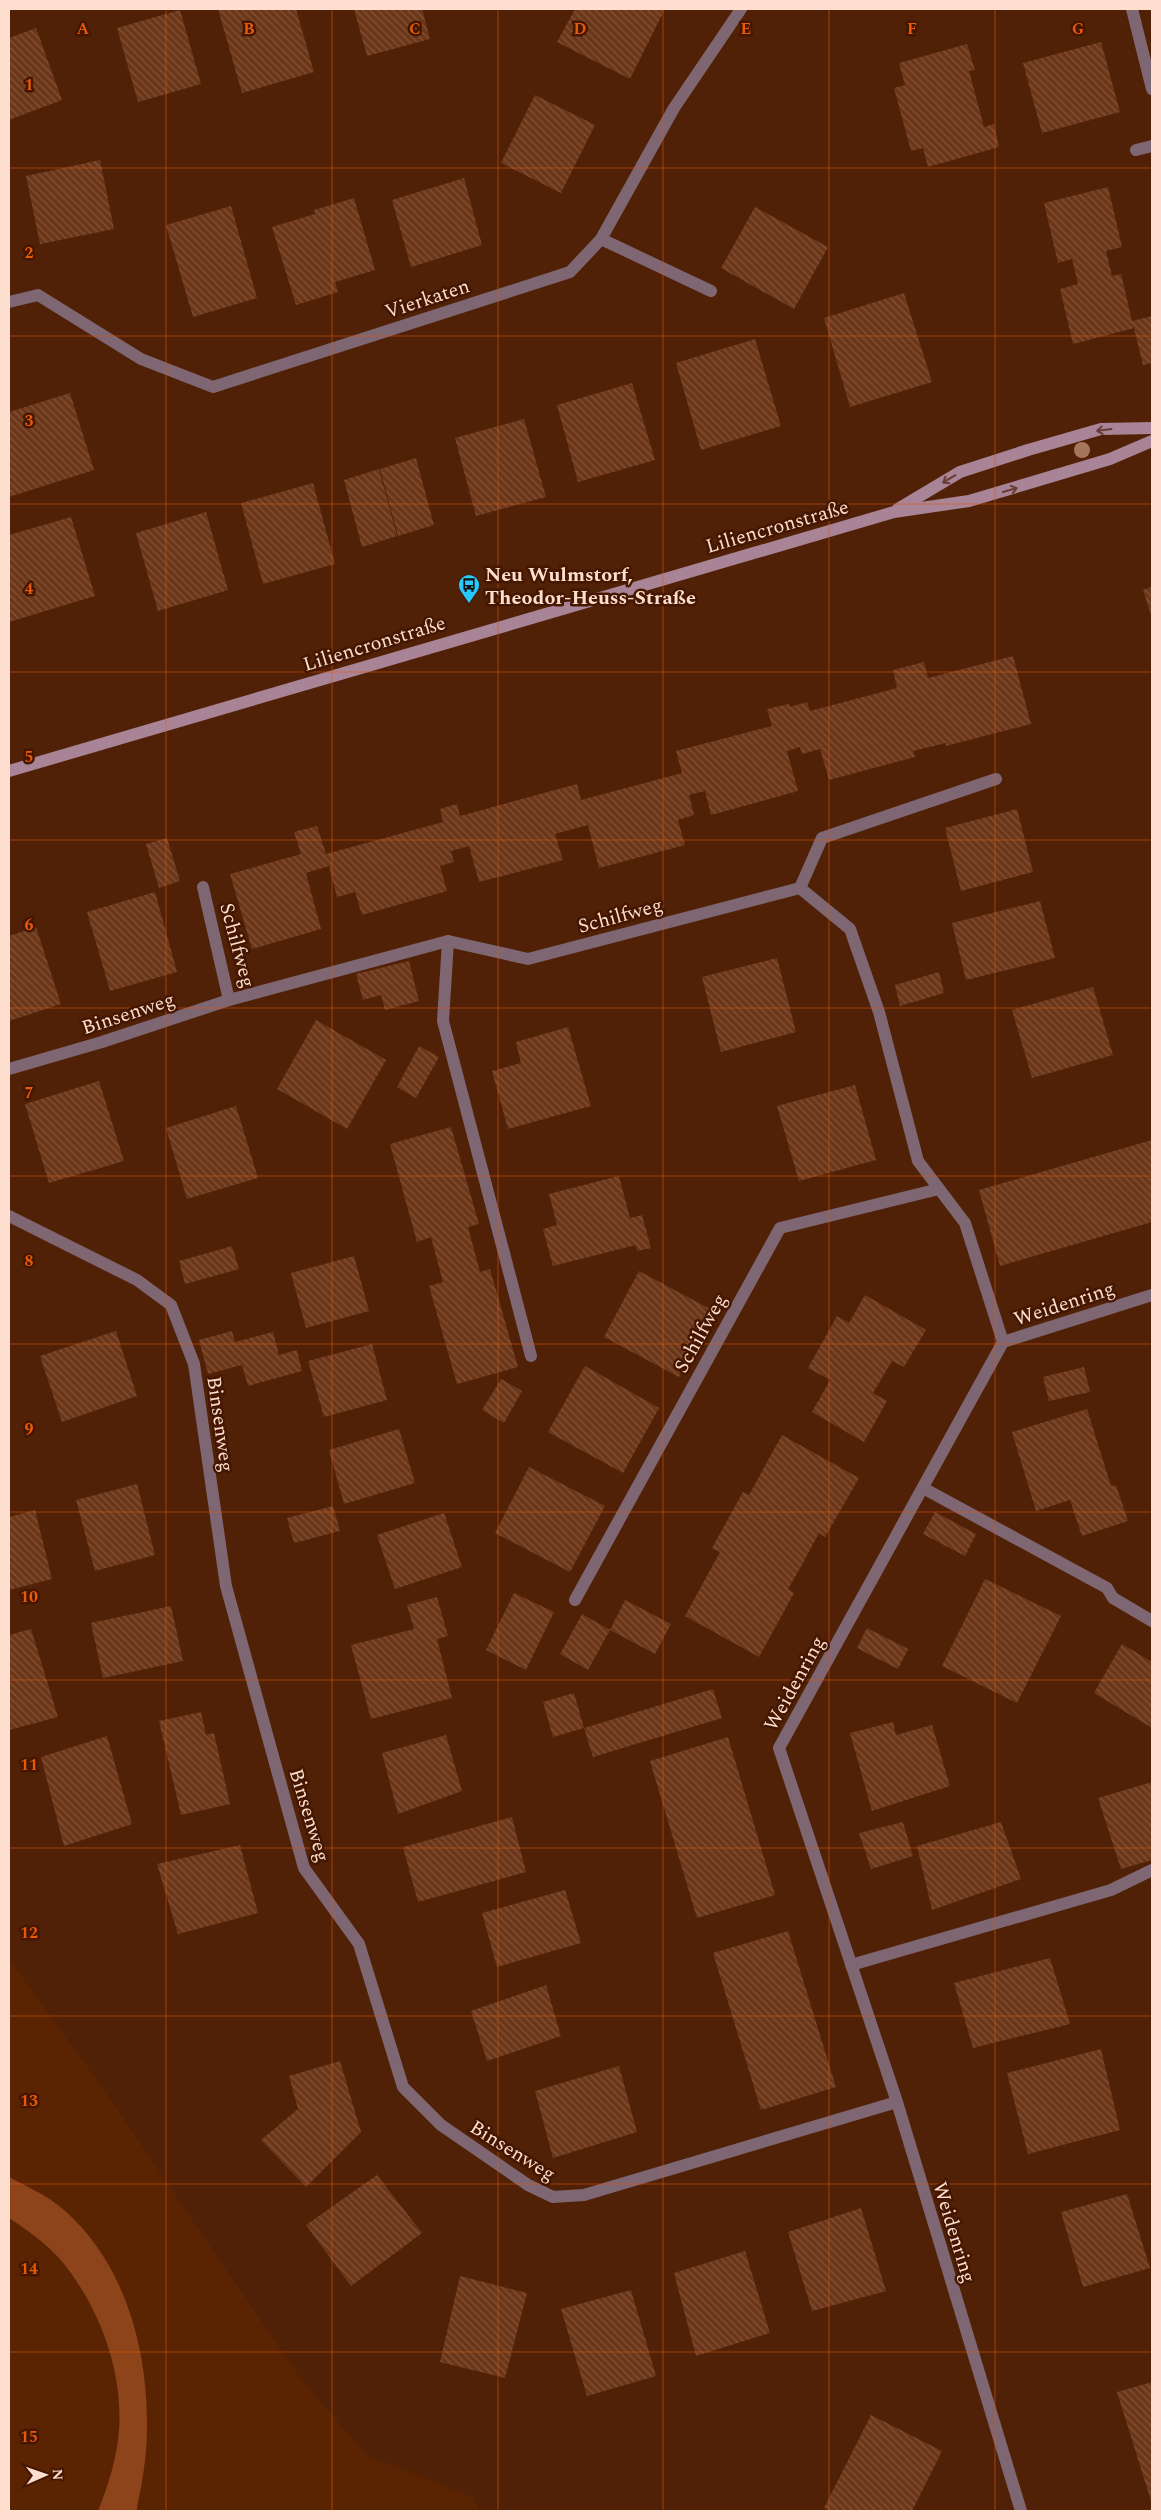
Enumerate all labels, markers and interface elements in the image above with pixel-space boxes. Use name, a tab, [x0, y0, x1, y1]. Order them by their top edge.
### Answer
text: A	[77, 17, 90, 41]
text: B	[243, 17, 255, 41]
text: C	[409, 17, 421, 41]
text: D	[574, 17, 587, 41]
text: E	[741, 17, 751, 41]
text: F	[907, 17, 917, 41]
text: G	[1072, 17, 1084, 41]
text: 1	[25, 73, 33, 97]
text: 2	[25, 241, 34, 265]
street label: Vierkaten	[381, 271, 474, 327]
text: 3	[25, 409, 34, 433]
one-way arrow	[1096, 425, 1112, 435]
one-way arrow	[943, 474, 957, 484]
one-way arrow	[1002, 484, 1018, 494]
street label: Liliencronstraße	[702, 492, 852, 562]
place label: Neu Wulmstorf, Theodor-Heuss-Straße	[485, 560, 696, 613]
bus stop icon: Neu Wulmstorf, Theodor-Heuss-Straße	[457, 573, 481, 604]
text: 4	[25, 577, 34, 601]
street label: Liliencronstraße	[299, 608, 449, 680]
text: 5	[25, 745, 33, 769]
street label: Schilfweg	[574, 890, 666, 942]
street label: Schilfweg	[211, 899, 263, 991]
text: 6	[25, 913, 34, 937]
street label: Binsenweg	[78, 985, 179, 1043]
text: 7	[25, 1081, 34, 1105]
text: 8	[25, 1249, 34, 1273]
street label: Weidenring	[1010, 1274, 1119, 1334]
street label: Schilfweg	[667, 1288, 735, 1379]
street label: Binsenweg	[198, 1374, 242, 1474]
text: 9	[25, 1417, 34, 1441]
text: 10	[20, 1585, 38, 1609]
street label: Weidenring	[756, 1631, 833, 1736]
text: 11	[20, 1753, 38, 1777]
street label: Binsenweg	[281, 1765, 337, 1866]
text: 12	[20, 1921, 38, 1945]
text: 13	[20, 2089, 38, 2113]
street label: Binsenweg	[464, 2113, 561, 2189]
street label: Weidenring	[924, 2178, 984, 2287]
text: 14	[20, 2257, 38, 2281]
text: 15	[20, 2425, 38, 2449]
north arrow	[20, 2450, 70, 2500]
text: N	[47, 2468, 68, 2481]

